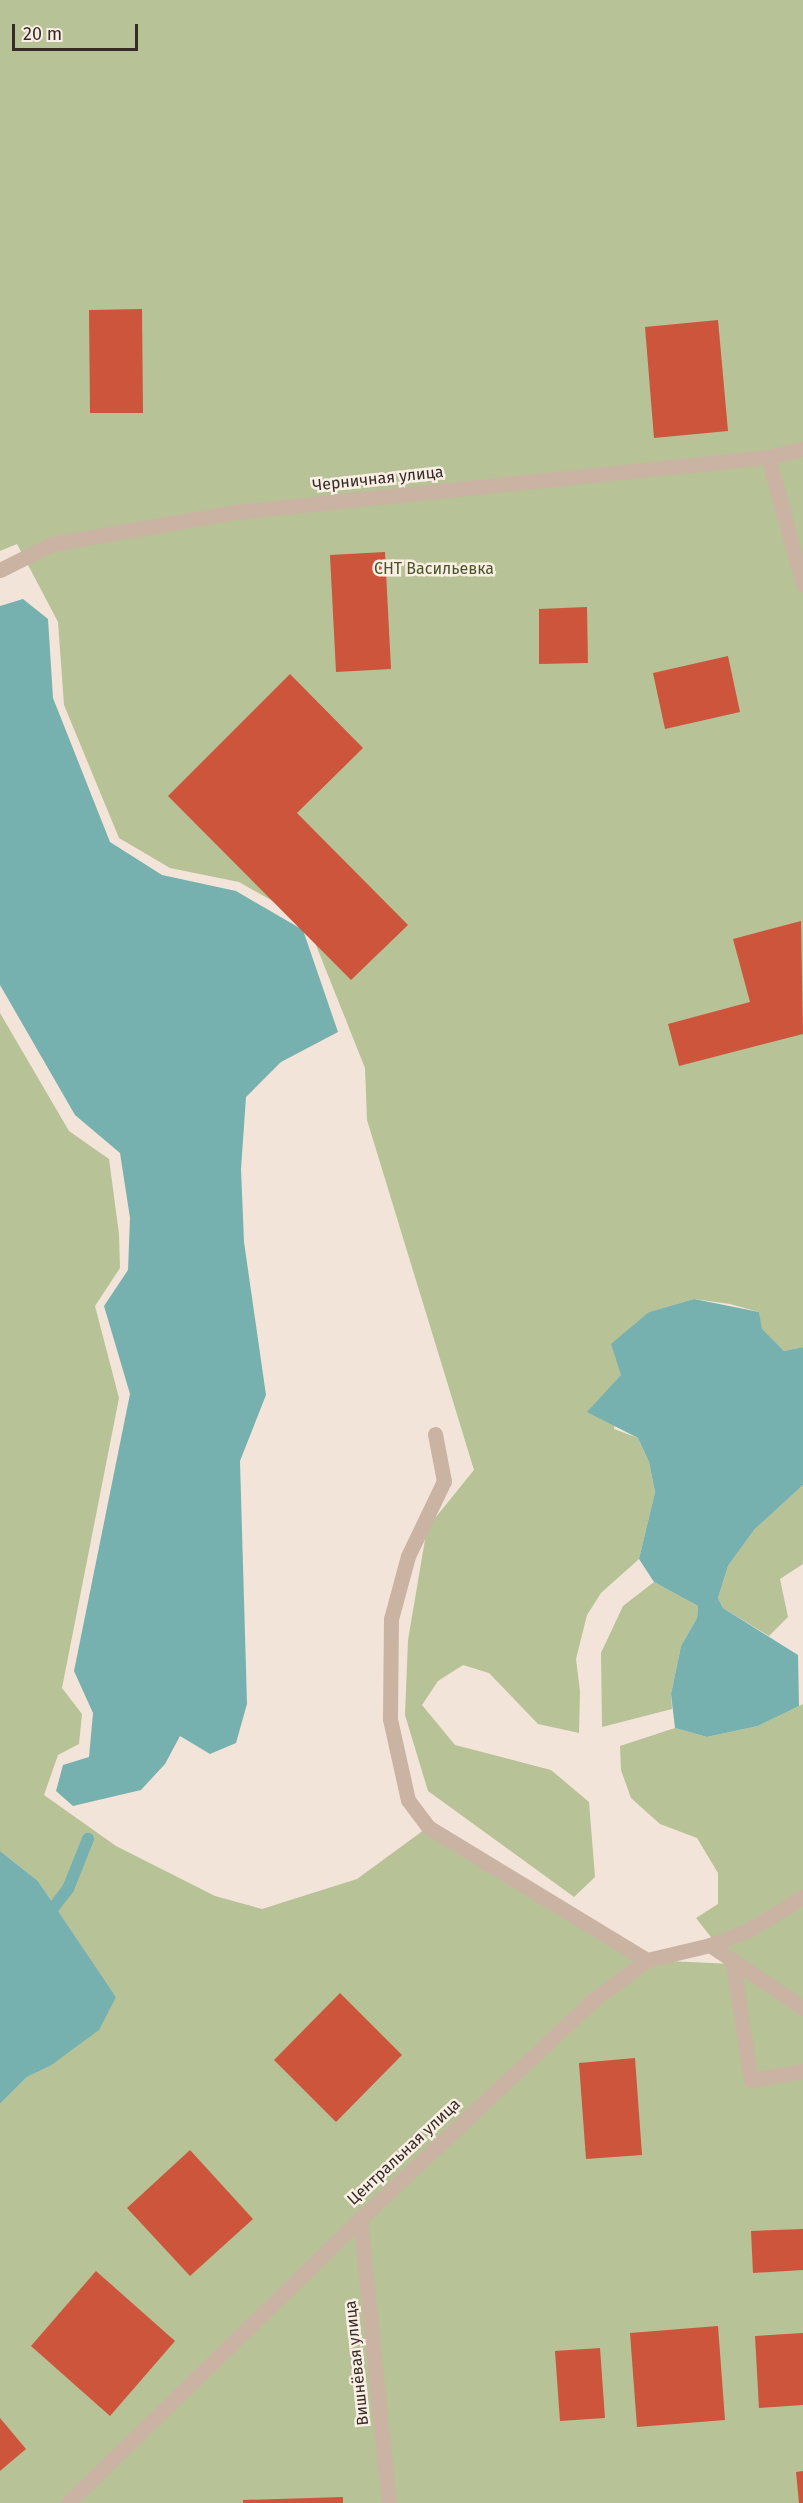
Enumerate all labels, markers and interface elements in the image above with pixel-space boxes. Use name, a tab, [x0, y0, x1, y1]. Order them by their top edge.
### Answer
scale bar	[15, 12, 141, 50]
text: 20 m	[23, 23, 62, 45]
street label: Черничная улица	[311, 463, 445, 495]
park label: СНТ Васильевка	[374, 559, 494, 579]
street label: Центральная улица	[344, 2095, 464, 2209]
street label: Вишнёвая улица	[341, 2300, 373, 2426]

